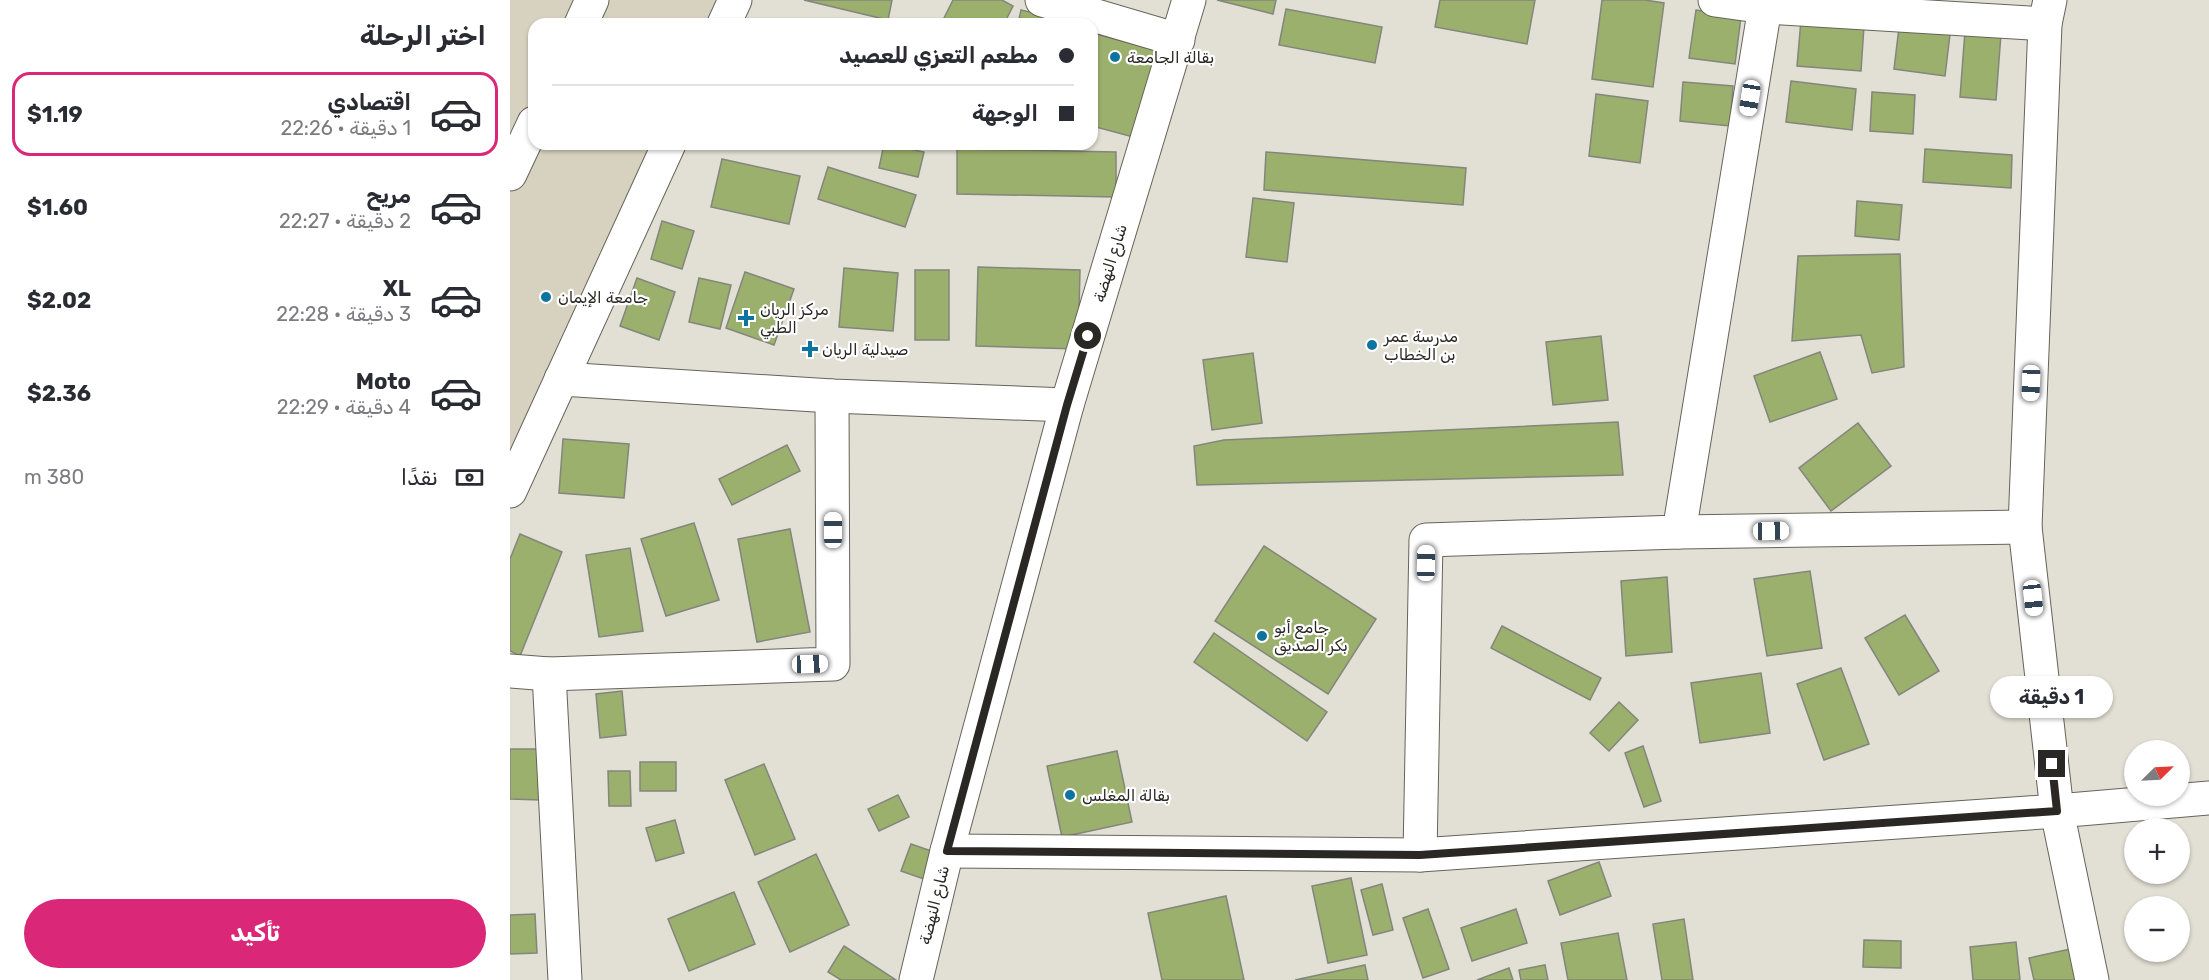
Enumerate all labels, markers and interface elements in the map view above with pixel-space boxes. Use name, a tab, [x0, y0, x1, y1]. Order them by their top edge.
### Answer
text: اختر الرحلة	[360, 20, 486, 52]
text: مطعم التعزي للعصيد	[839, 42, 1038, 69]
place label: بقالة الجامعة	[1127, 48, 1214, 67]
marker: بقالة الجامعة	[1108, 50, 1122, 64]
car	[1738, 79, 1762, 117]
icon: car	[429, 87, 483, 141]
text: اقتصادي	[328, 89, 411, 116]
text: الوجهة	[972, 100, 1038, 127]
text: $1.19	[27, 101, 83, 128]
text: 1 دقيقة · 22:26	[280, 116, 411, 140]
icon: car	[429, 180, 483, 234]
text: مريح	[366, 182, 411, 209]
text: $1.60	[27, 194, 88, 221]
text: 2 دقيقة · 22:27	[279, 209, 411, 233]
street label: شارع النهضة	[1089, 222, 1133, 305]
icon: car	[429, 273, 483, 327]
text: XL	[383, 275, 411, 302]
text: $2.02	[27, 287, 91, 314]
place label: جامعة الإيمان	[558, 288, 648, 308]
marker: جامعة الإيمان	[539, 290, 553, 304]
place label: مركز الريان الطبي	[760, 300, 829, 340]
text: 3 دقيقة · 22:28	[276, 302, 411, 326]
marker: مركز الريان الطبي	[737, 309, 755, 327]
route start	[1074, 322, 1101, 349]
place label: مدرسة عمر بن الخطاب	[1383, 327, 1458, 364]
marker: مدرسة عمر بن الخطاب	[1365, 338, 1379, 352]
place label: صيدلية الريان	[822, 340, 908, 360]
marker: صيدلية الريان	[803, 342, 817, 356]
car	[2021, 365, 2041, 401]
icon: car	[429, 366, 483, 420]
text: Moto	[356, 368, 411, 395]
text: $2.36	[27, 380, 91, 407]
text: 4 دقيقة · 22:29	[277, 395, 411, 419]
icon: cash	[453, 461, 486, 494]
text: نقدًا	[401, 464, 438, 491]
text: 380 m	[24, 465, 84, 489]
car	[824, 512, 842, 548]
car	[1753, 522, 1789, 540]
car	[1417, 545, 1435, 581]
car	[2022, 579, 2044, 617]
place label: جامع أبو بكر الصديق	[1274, 618, 1348, 656]
marker: جامع أبو بكر الصديق	[1255, 629, 1269, 643]
car	[792, 654, 828, 674]
callout: 1 دقيقة	[1990, 677, 2114, 719]
text: 1 دقيقة	[2019, 685, 2084, 709]
north arrow	[2124, 740, 2190, 806]
map controls	[2124, 740, 2190, 962]
route end	[2038, 750, 2065, 777]
place label: بقالة المغلس	[1082, 786, 1170, 805]
marker: بقالة المغلس	[1063, 788, 1077, 802]
button: +	[2124, 818, 2190, 884]
street label: شارع النهضة	[915, 864, 955, 947]
button: −	[2124, 896, 2190, 962]
button: تأكيد	[24, 899, 486, 968]

